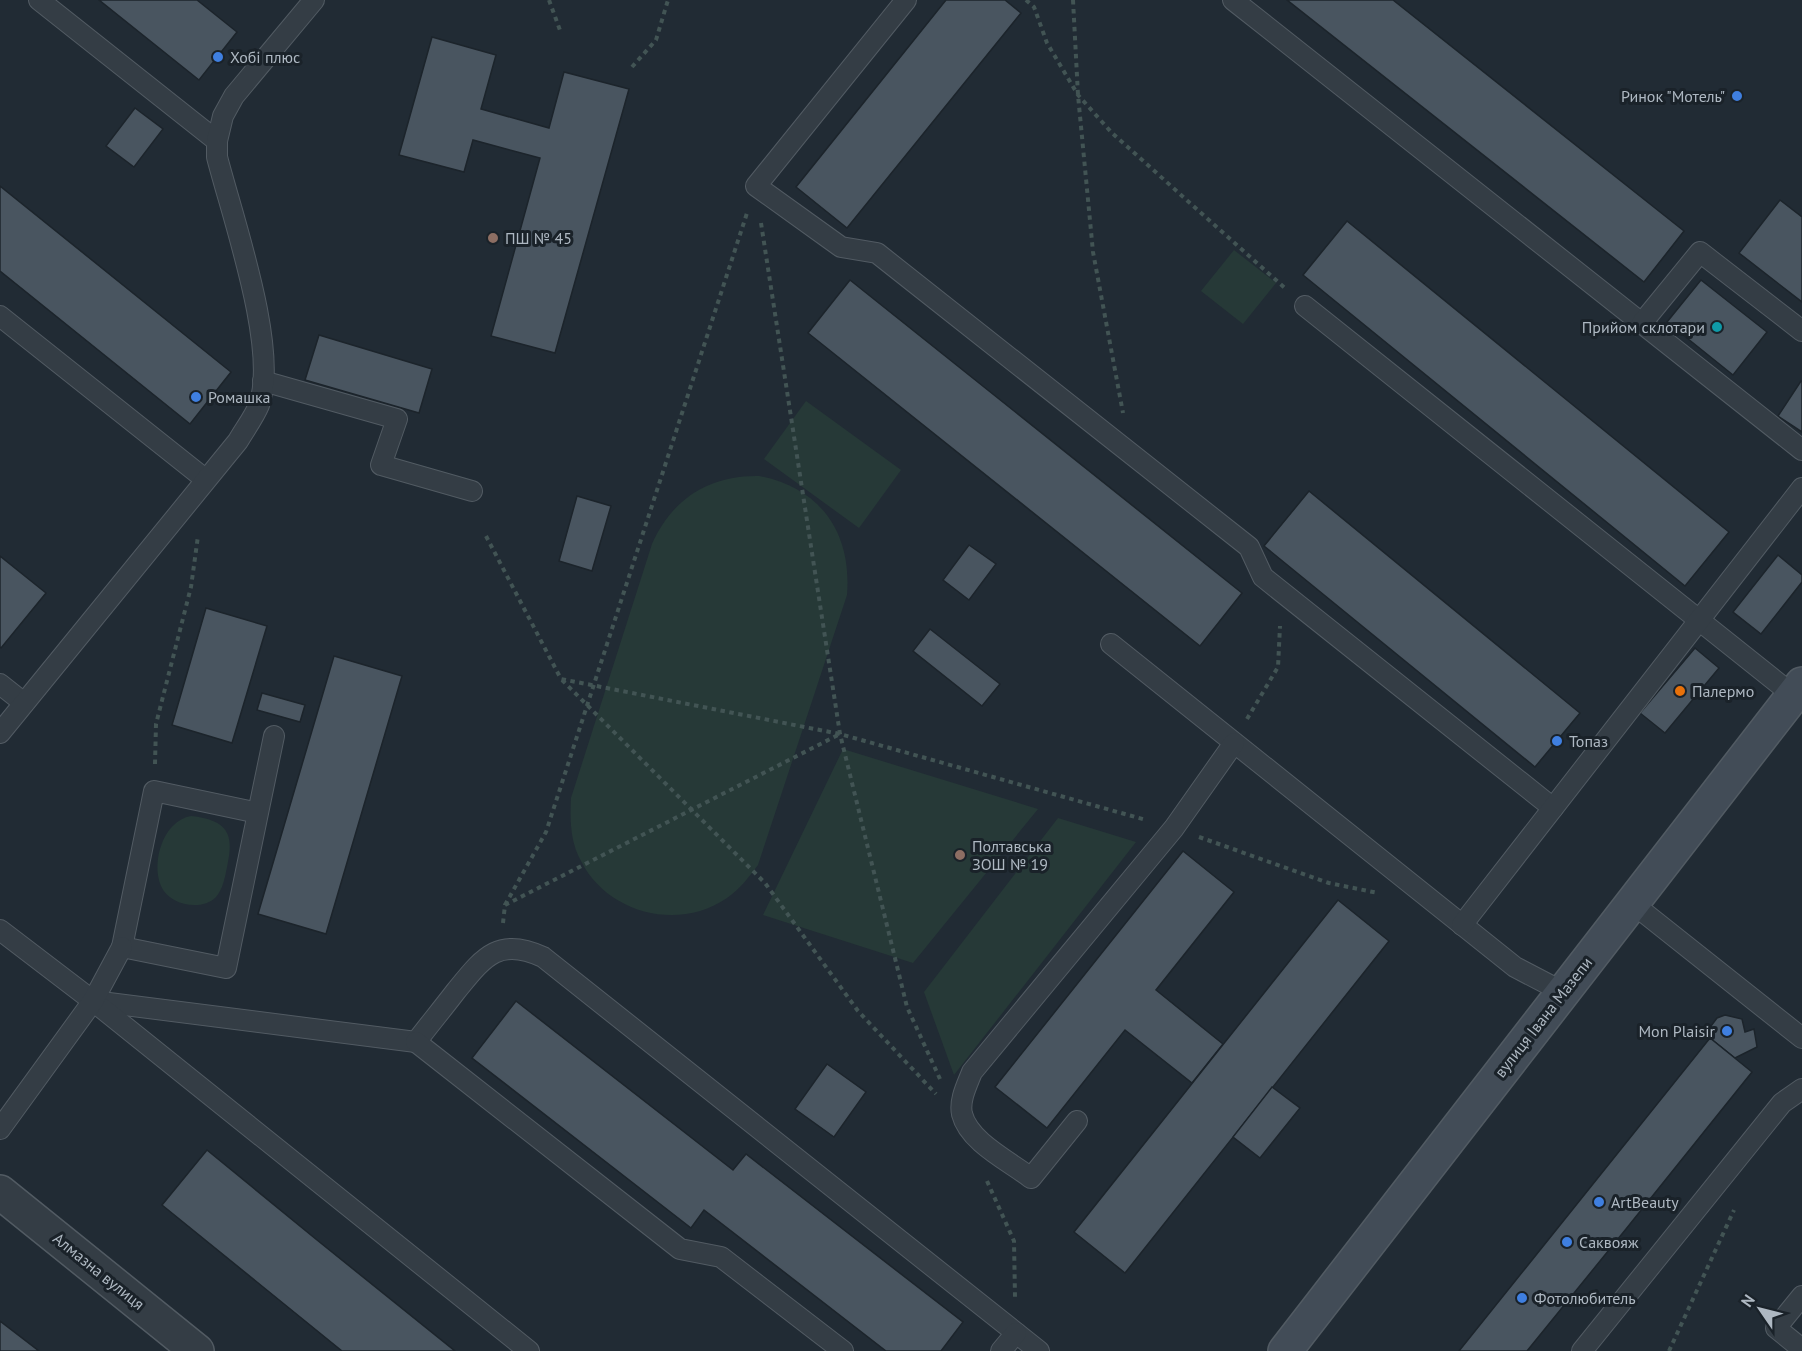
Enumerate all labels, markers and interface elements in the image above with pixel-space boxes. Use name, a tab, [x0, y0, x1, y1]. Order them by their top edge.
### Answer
place label: Хобі плюс	[230, 47, 300, 67]
marker: Хобі плюс	[211, 50, 225, 64]
place label: Ринок "Мотель"	[1621, 86, 1725, 106]
marker: Ринок "Мотель"	[1730, 89, 1744, 103]
place label: ПШ № 45	[505, 228, 572, 248]
marker: ПШ № 45	[486, 231, 500, 245]
place label: Прийом склотари	[1582, 317, 1705, 337]
marker: Прийом склотари	[1710, 320, 1724, 334]
place label: Ромашка	[208, 387, 271, 407]
marker: Ромашка	[189, 390, 203, 404]
place label: Палермо	[1692, 681, 1754, 701]
marker: Палермо	[1673, 684, 1687, 698]
place label: Топаз	[1569, 731, 1608, 751]
marker: Топаз	[1550, 734, 1564, 748]
place label: Полтавська ЗОШ № 19	[972, 836, 1052, 874]
marker: Полтавська ЗОШ № 19	[953, 848, 967, 862]
street label: вулиця Івана Мазепи	[1490, 953, 1596, 1081]
place label: Mon Plaisir	[1638, 1021, 1716, 1041]
marker: Mon Plaisir	[1720, 1024, 1734, 1038]
place label: ArtBeauty	[1611, 1192, 1679, 1212]
marker: ArtBeauty	[1592, 1195, 1606, 1209]
street label: Алмазна вулиця	[49, 1228, 149, 1314]
place label: Саквояж	[1579, 1232, 1639, 1252]
marker: Саквояж	[1560, 1235, 1574, 1249]
north arrow	[1730, 1279, 1790, 1339]
place label: Фотолюбитель	[1534, 1288, 1636, 1308]
text: N	[1737, 1290, 1759, 1310]
marker: Фотолюбитель	[1515, 1291, 1529, 1305]

